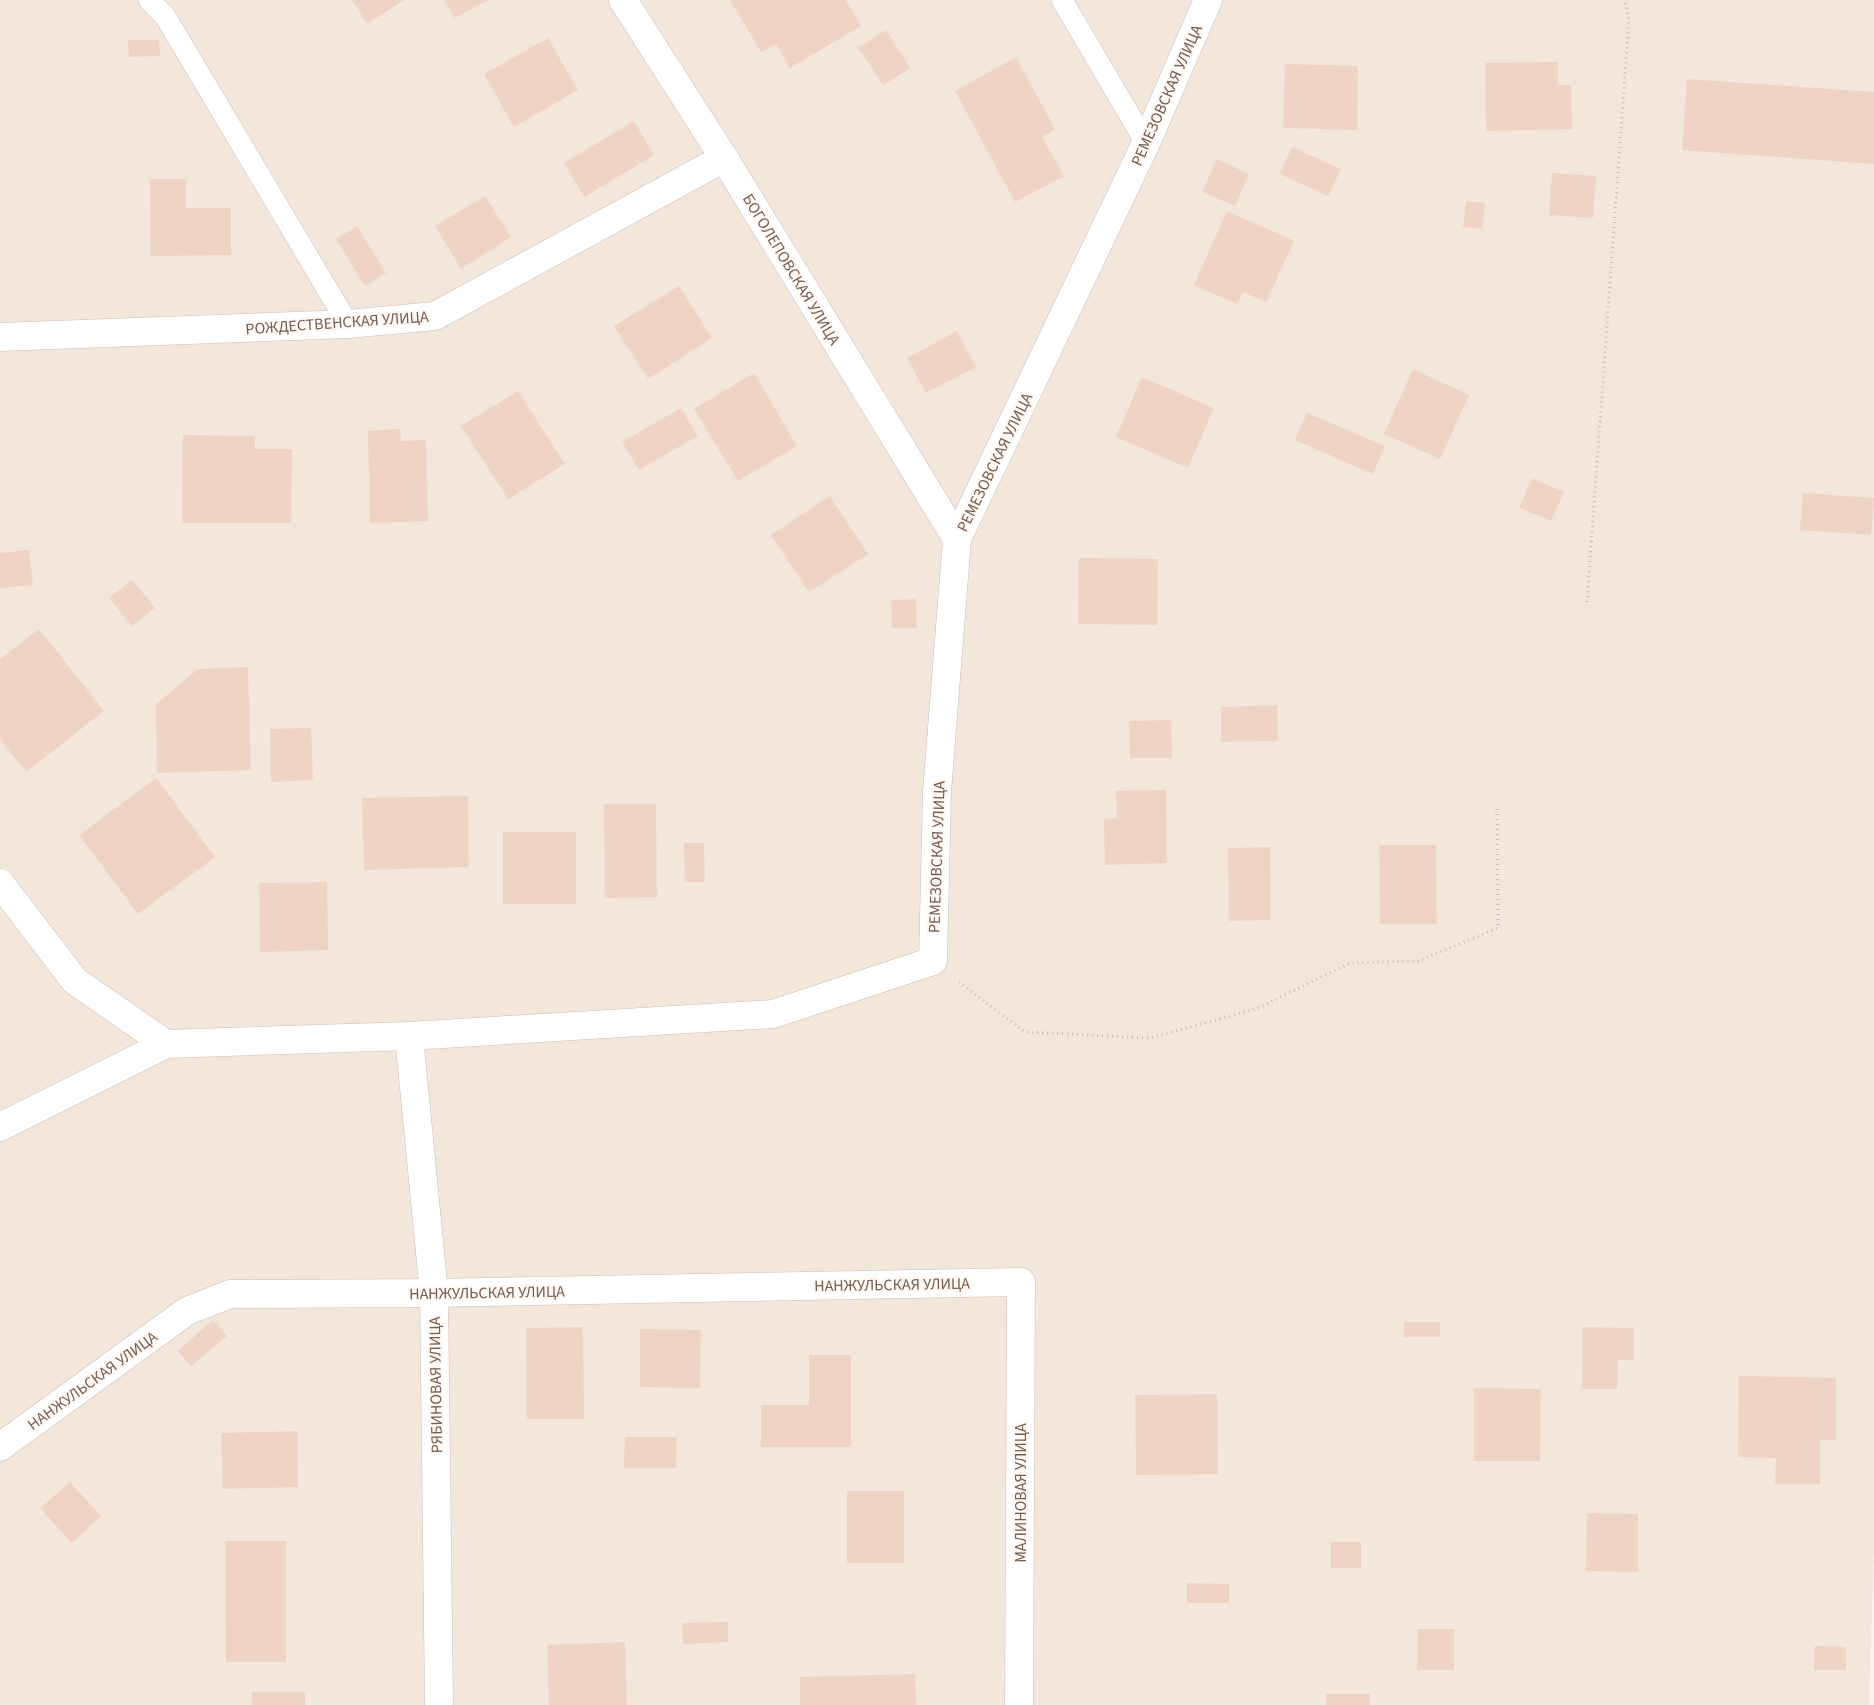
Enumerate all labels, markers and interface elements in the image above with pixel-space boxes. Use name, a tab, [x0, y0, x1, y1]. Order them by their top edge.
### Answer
street label: РЕМЕЗОВСКАЯ УЛИЦА	[1126, 21, 1208, 170]
street label: БОГОЛЕПОВСКАЯ УЛИЦА	[737, 190, 845, 350]
street label: РОЖДЕСТВЕНСКАЯ УЛИЦА	[245, 306, 430, 340]
street label: РЕМЕЗОВСКАЯ УЛИЦА	[952, 389, 1038, 536]
street label: РЕМЕЗОВСКАЯ УЛИЦА	[923, 780, 951, 934]
street label: НАНЖУЛЬСКАЯ УЛИЦА	[814, 1273, 970, 1297]
street label: НАНЖУЛЬСКАЯ УЛИЦА	[409, 1281, 565, 1305]
street label: РЯБИНОВАЯ УЛИЦА	[424, 1316, 448, 1453]
street label: НАНЖУЛЬСКАЯ УЛИЦА	[23, 1326, 162, 1436]
street label: МАЛИНОВАЯ УЛИЦА	[1010, 1423, 1032, 1563]

